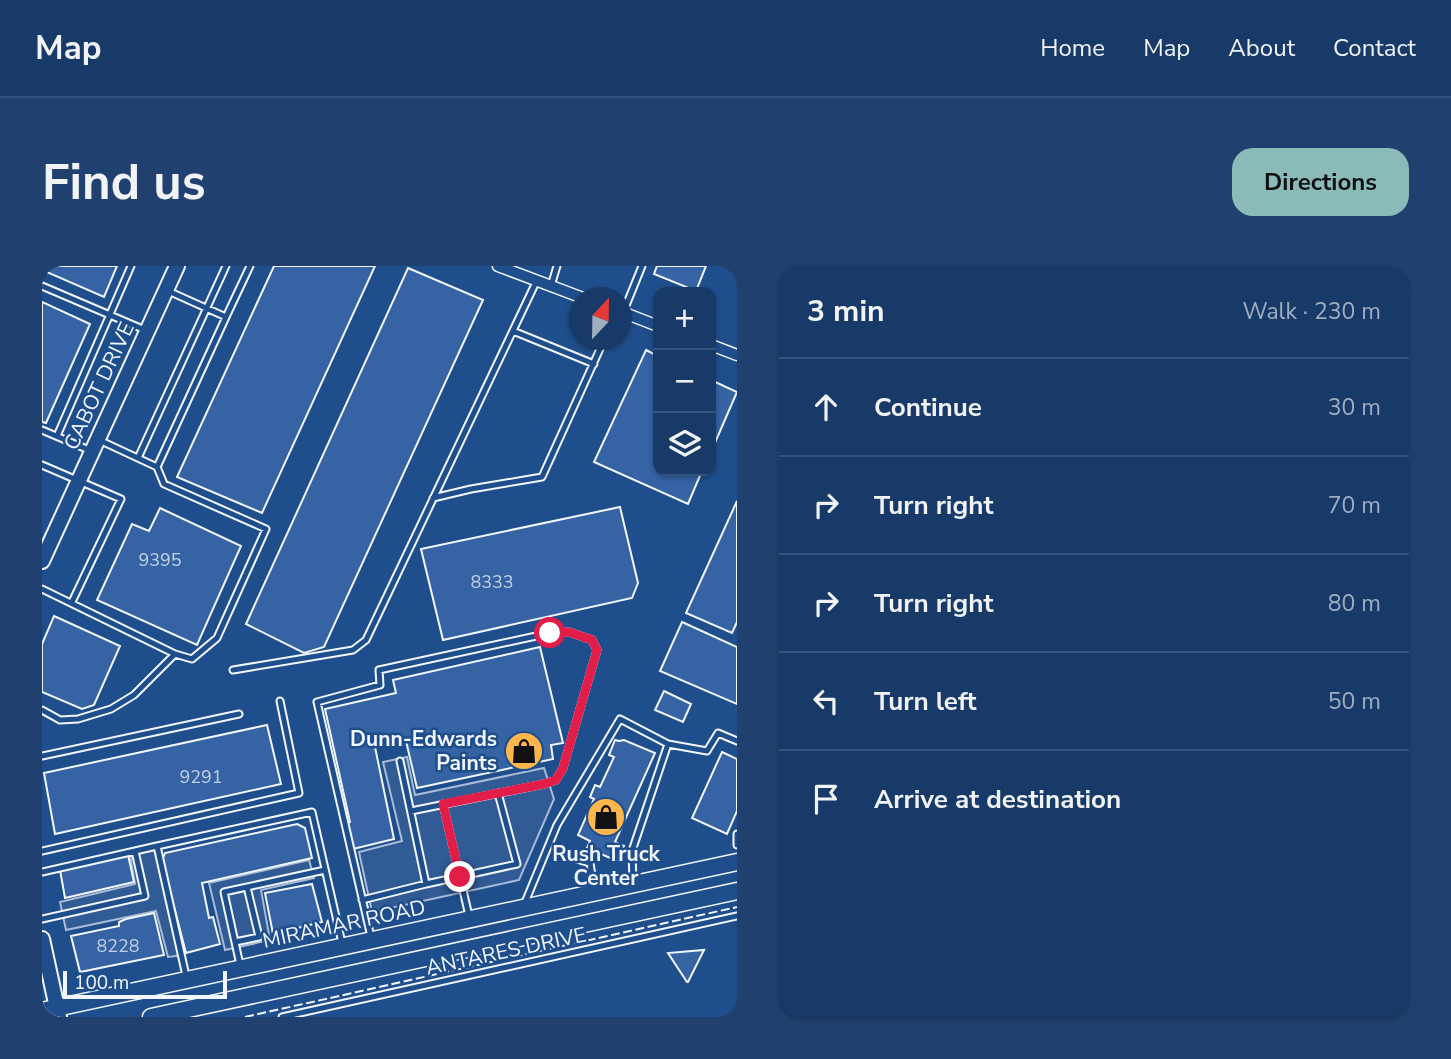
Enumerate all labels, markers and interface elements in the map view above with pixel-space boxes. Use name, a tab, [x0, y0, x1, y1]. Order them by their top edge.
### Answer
text: Map	[35, 26, 102, 71]
text: Home	[1040, 32, 1105, 64]
text: Map	[1143, 32, 1190, 64]
text: About	[1228, 32, 1295, 64]
text: Contact	[1333, 32, 1416, 64]
button: Directions	[1232, 148, 1409, 216]
text: Find us	[42, 149, 206, 216]
north arrow	[569, 287, 632, 350]
map controls	[653, 287, 716, 476]
button: +	[653, 287, 716, 350]
text: 3 min	[807, 291, 885, 332]
text: Walk · 230 m	[1242, 296, 1381, 327]
street label: CABOT DRIVE	[57, 317, 141, 455]
button: −	[653, 350, 716, 413]
icon: ahead	[807, 388, 845, 426]
text: Continue	[874, 390, 982, 425]
text: 30 m	[1328, 392, 1381, 423]
button: layers	[653, 413, 716, 476]
icon: right	[807, 486, 845, 524]
text: Turn right	[874, 488, 993, 523]
text: 70 m	[1328, 490, 1381, 521]
house number: 9395	[138, 548, 182, 572]
house number: 8333	[470, 570, 514, 594]
icon: right	[807, 584, 845, 622]
text: Turn right	[874, 586, 993, 621]
text: 80 m	[1328, 588, 1381, 619]
route start	[534, 617, 565, 648]
icon: left	[807, 682, 845, 720]
text: Turn left	[874, 684, 977, 719]
text: 50 m	[1328, 686, 1381, 717]
place label: Dunn-Edwards Paints	[350, 725, 497, 777]
shop icon: Dunn-Edwards Paints	[503, 730, 545, 772]
house number: 9291	[179, 765, 223, 789]
icon: arrive	[807, 780, 845, 818]
text: Arrive at destination	[874, 782, 1121, 817]
shop icon: Rush Truck Center	[585, 796, 627, 838]
place label: Rush Truck Center	[552, 840, 661, 892]
route end	[444, 861, 475, 892]
street label: MIRAMAR ROAD	[260, 893, 428, 955]
street label: ANTARES DRIVE	[423, 920, 589, 982]
house number: 8228	[96, 934, 140, 958]
scale bar	[63, 968, 228, 1000]
text: 100 m	[74, 970, 129, 996]

